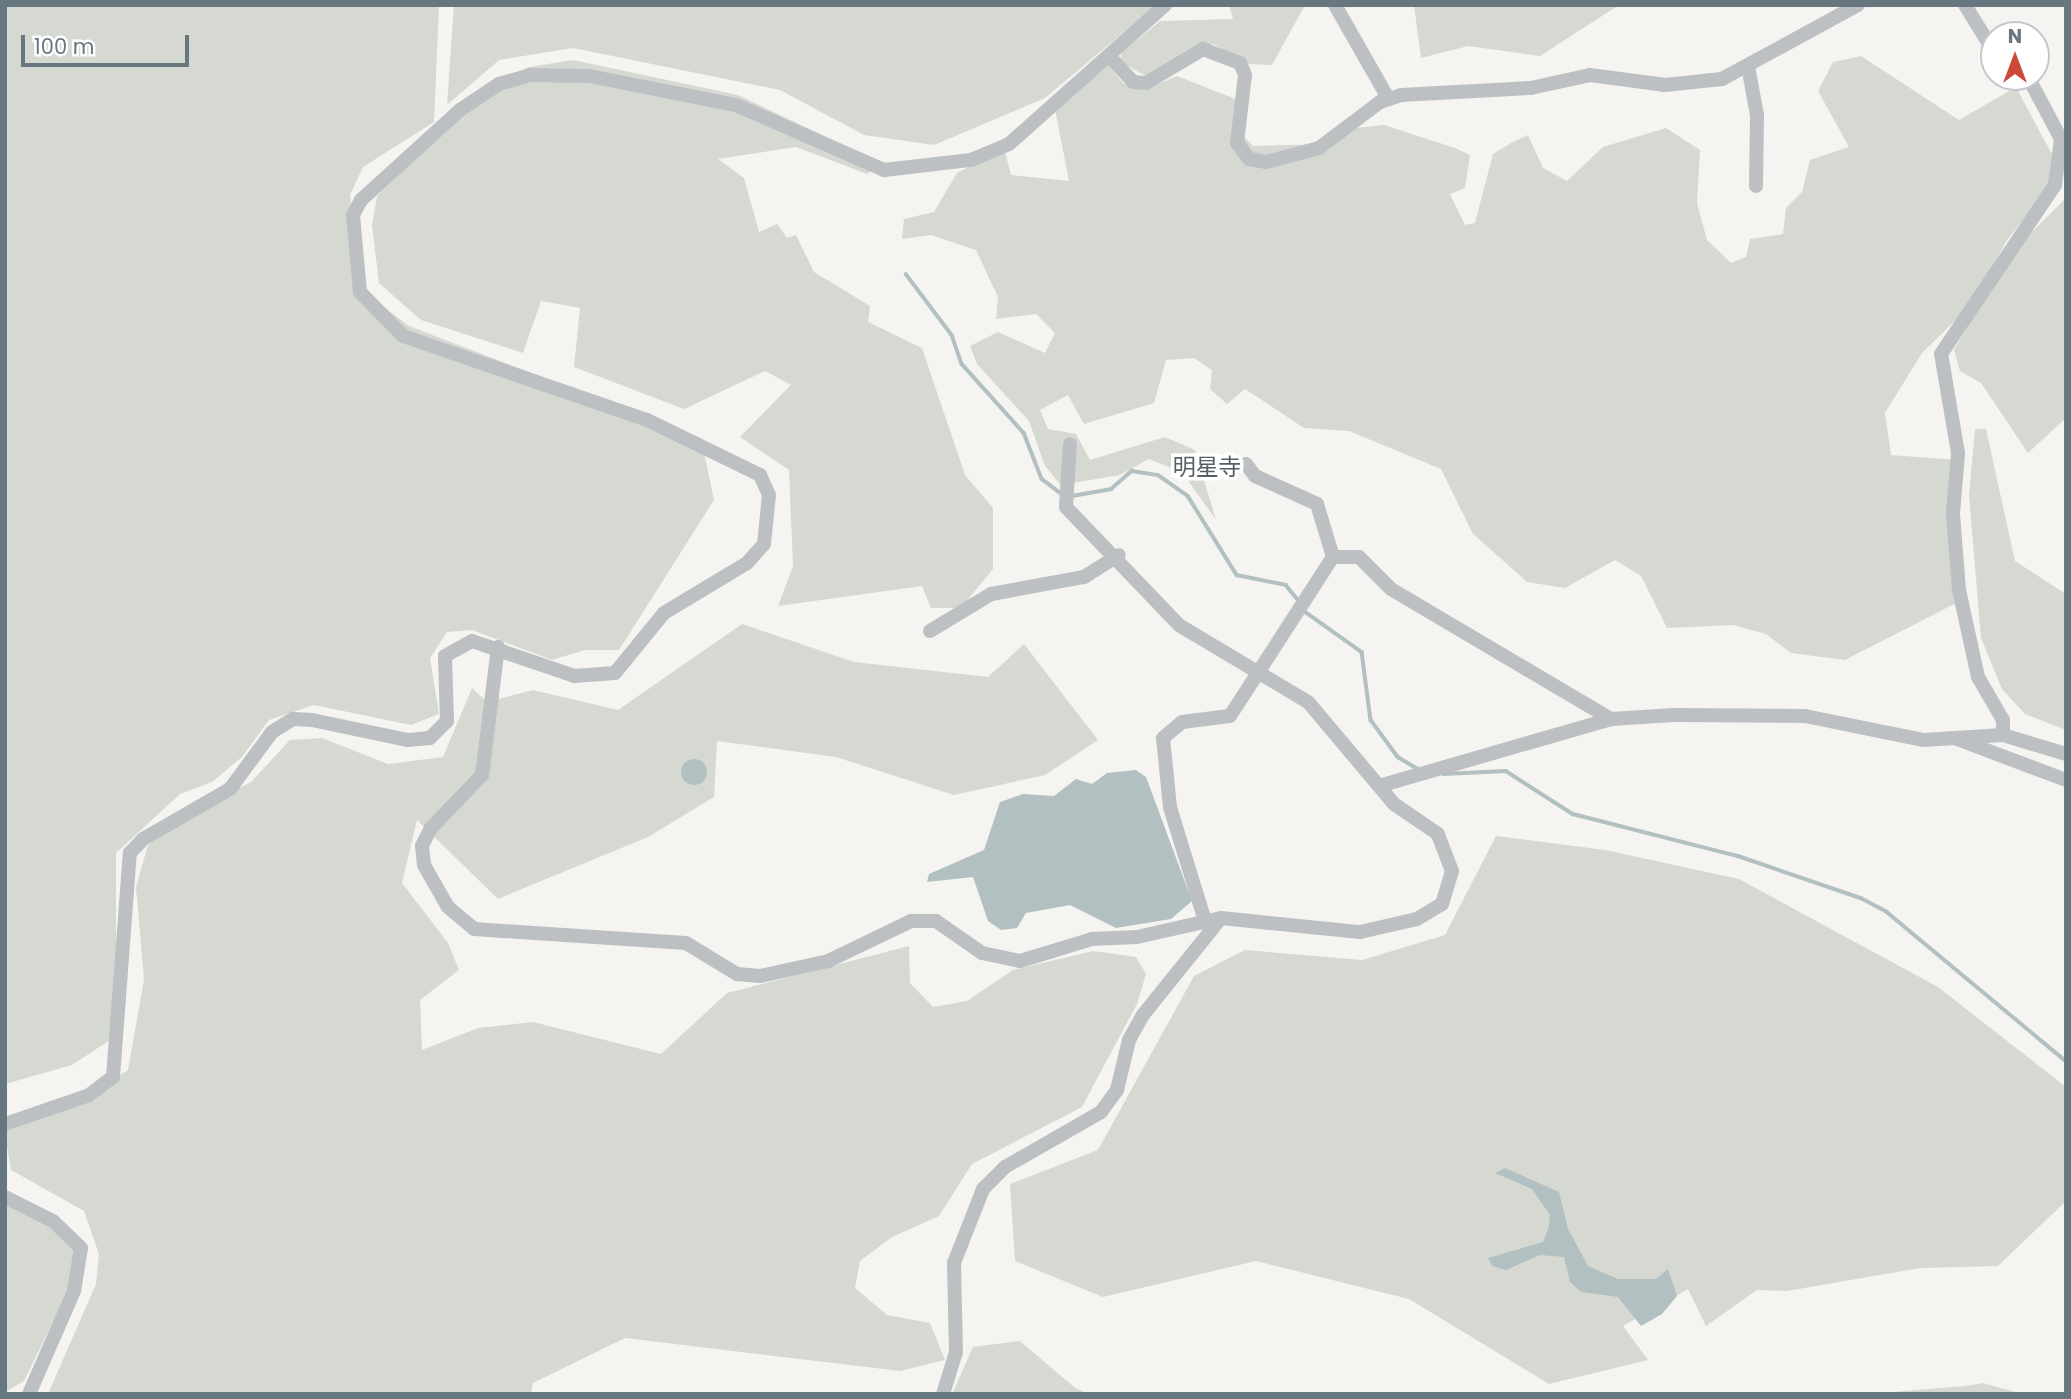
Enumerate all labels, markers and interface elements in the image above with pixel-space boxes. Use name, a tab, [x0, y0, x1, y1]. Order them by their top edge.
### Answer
scale bar	[24, 21, 192, 65]
north arrow	[1980, 21, 2050, 91]
text: N	[2008, 23, 2022, 50]
text: 100 m	[34, 32, 94, 61]
district label: 明星寺	[1173, 453, 1241, 481]

